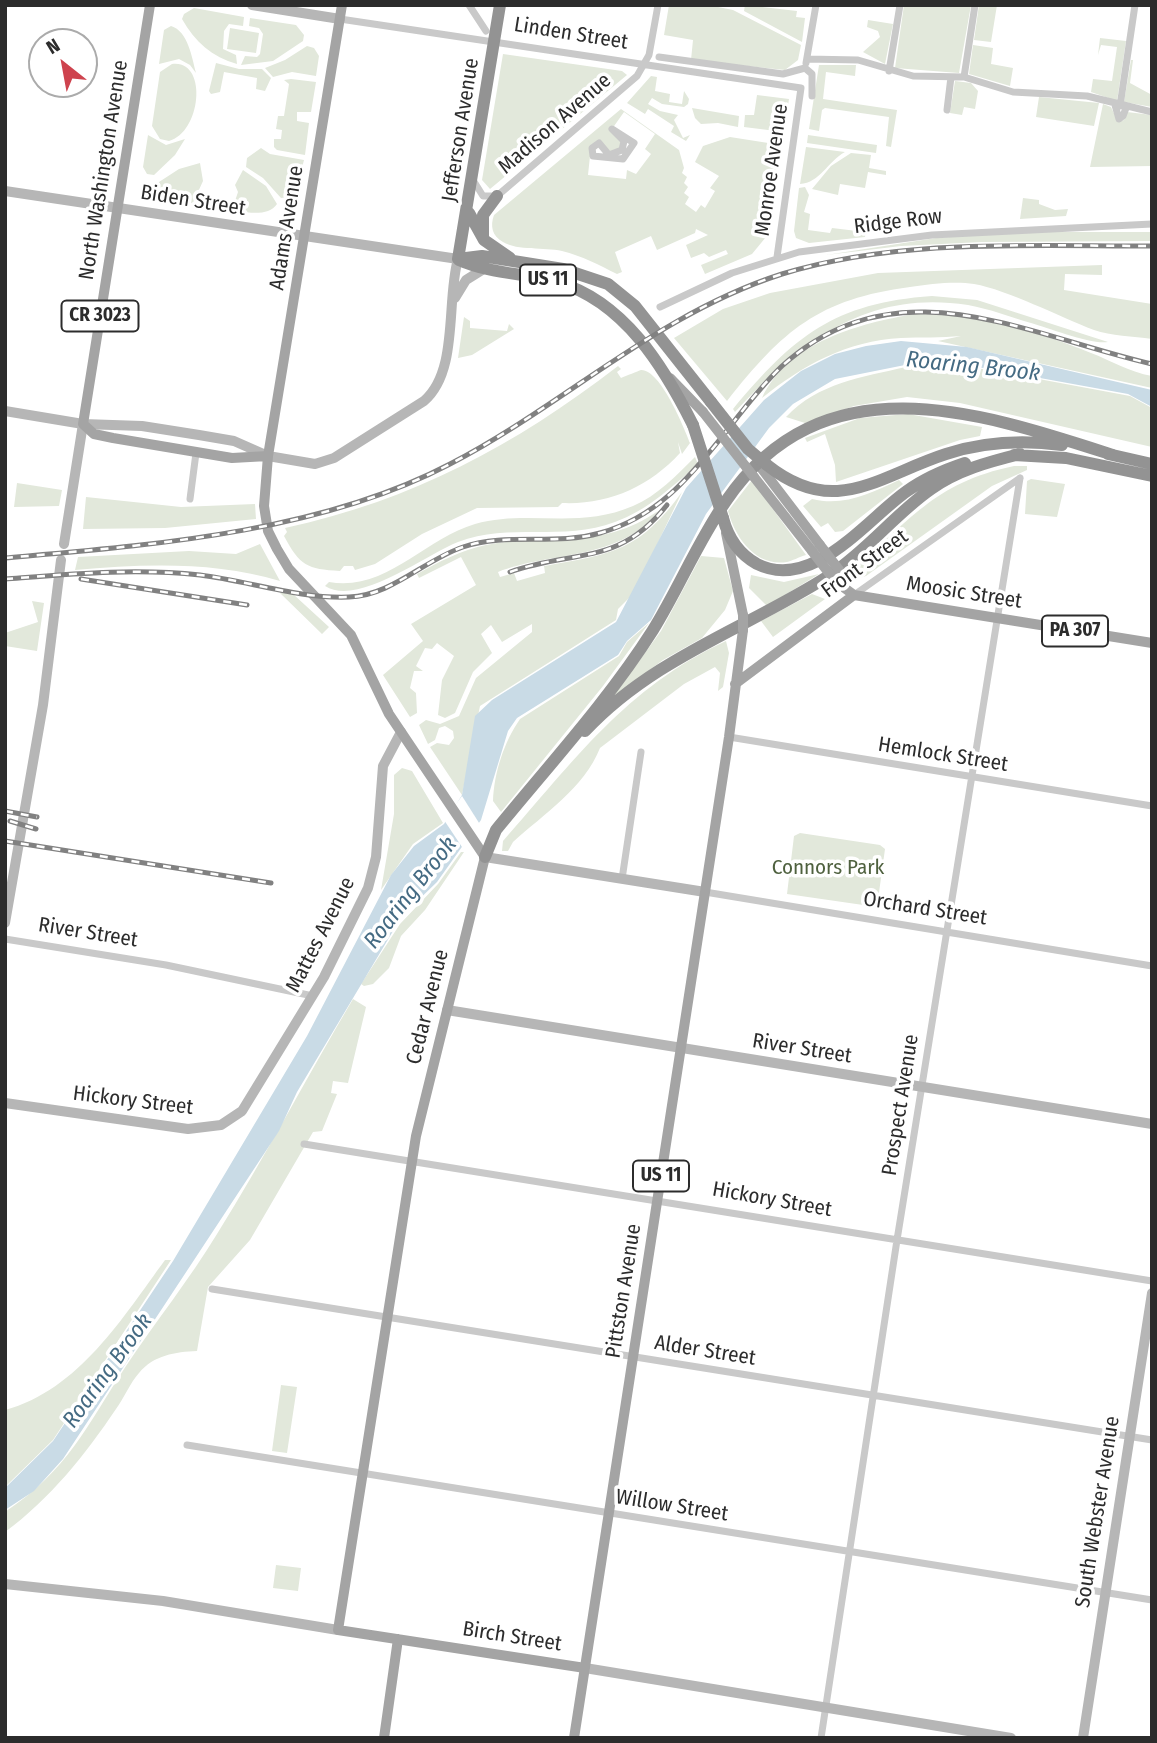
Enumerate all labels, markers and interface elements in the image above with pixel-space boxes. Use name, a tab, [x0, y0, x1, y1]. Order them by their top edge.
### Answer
street label: Linden Street	[512, 13, 630, 55]
north arrow	[28, 28, 98, 98]
text: N	[42, 33, 64, 59]
street label: Jefferson Avenue	[437, 56, 485, 204]
street label: North Washington Avenue	[74, 58, 134, 282]
street label: Madison Avenue	[494, 68, 616, 180]
street label: Monroe Avenue	[750, 102, 794, 238]
street label: Adams Avenue	[265, 164, 309, 292]
street label: Biden Street	[139, 180, 247, 222]
street label: Ridge Row	[852, 204, 944, 240]
road number: US 11	[520, 264, 576, 296]
road number: CR 3023	[62, 300, 138, 332]
water label: Roaring Brook	[905, 346, 1041, 388]
street label: Front Street	[817, 524, 913, 604]
street label: Moosic Street	[904, 571, 1024, 615]
road number: PA 307	[1042, 616, 1108, 646]
street label: Hemlock Street	[876, 732, 1010, 778]
water label: Roaring Brook	[359, 831, 463, 955]
park label: Connors Park	[772, 855, 884, 881]
street label: Mattes Avenue	[281, 873, 361, 997]
street label: Orchard Street	[861, 887, 989, 931]
street label: River Street	[37, 913, 139, 953]
street label: Cedar Avenue	[402, 947, 454, 1067]
street label: River Street	[751, 1029, 853, 1069]
street label: Prospect Avenue	[877, 1033, 925, 1177]
street label: Hickory Street	[71, 1081, 195, 1121]
road number: US 11	[633, 1160, 689, 1192]
street label: Hickory Street	[710, 1177, 834, 1223]
street label: Pittston Avenue	[601, 1222, 647, 1360]
water label: Roaring Brook	[57, 1308, 159, 1434]
street label: Alder Street	[653, 1331, 757, 1371]
street label: South Webster Avenue	[1070, 1414, 1126, 1610]
street label: Willow Street	[614, 1485, 730, 1527]
street label: Birch Street	[461, 1617, 563, 1657]

